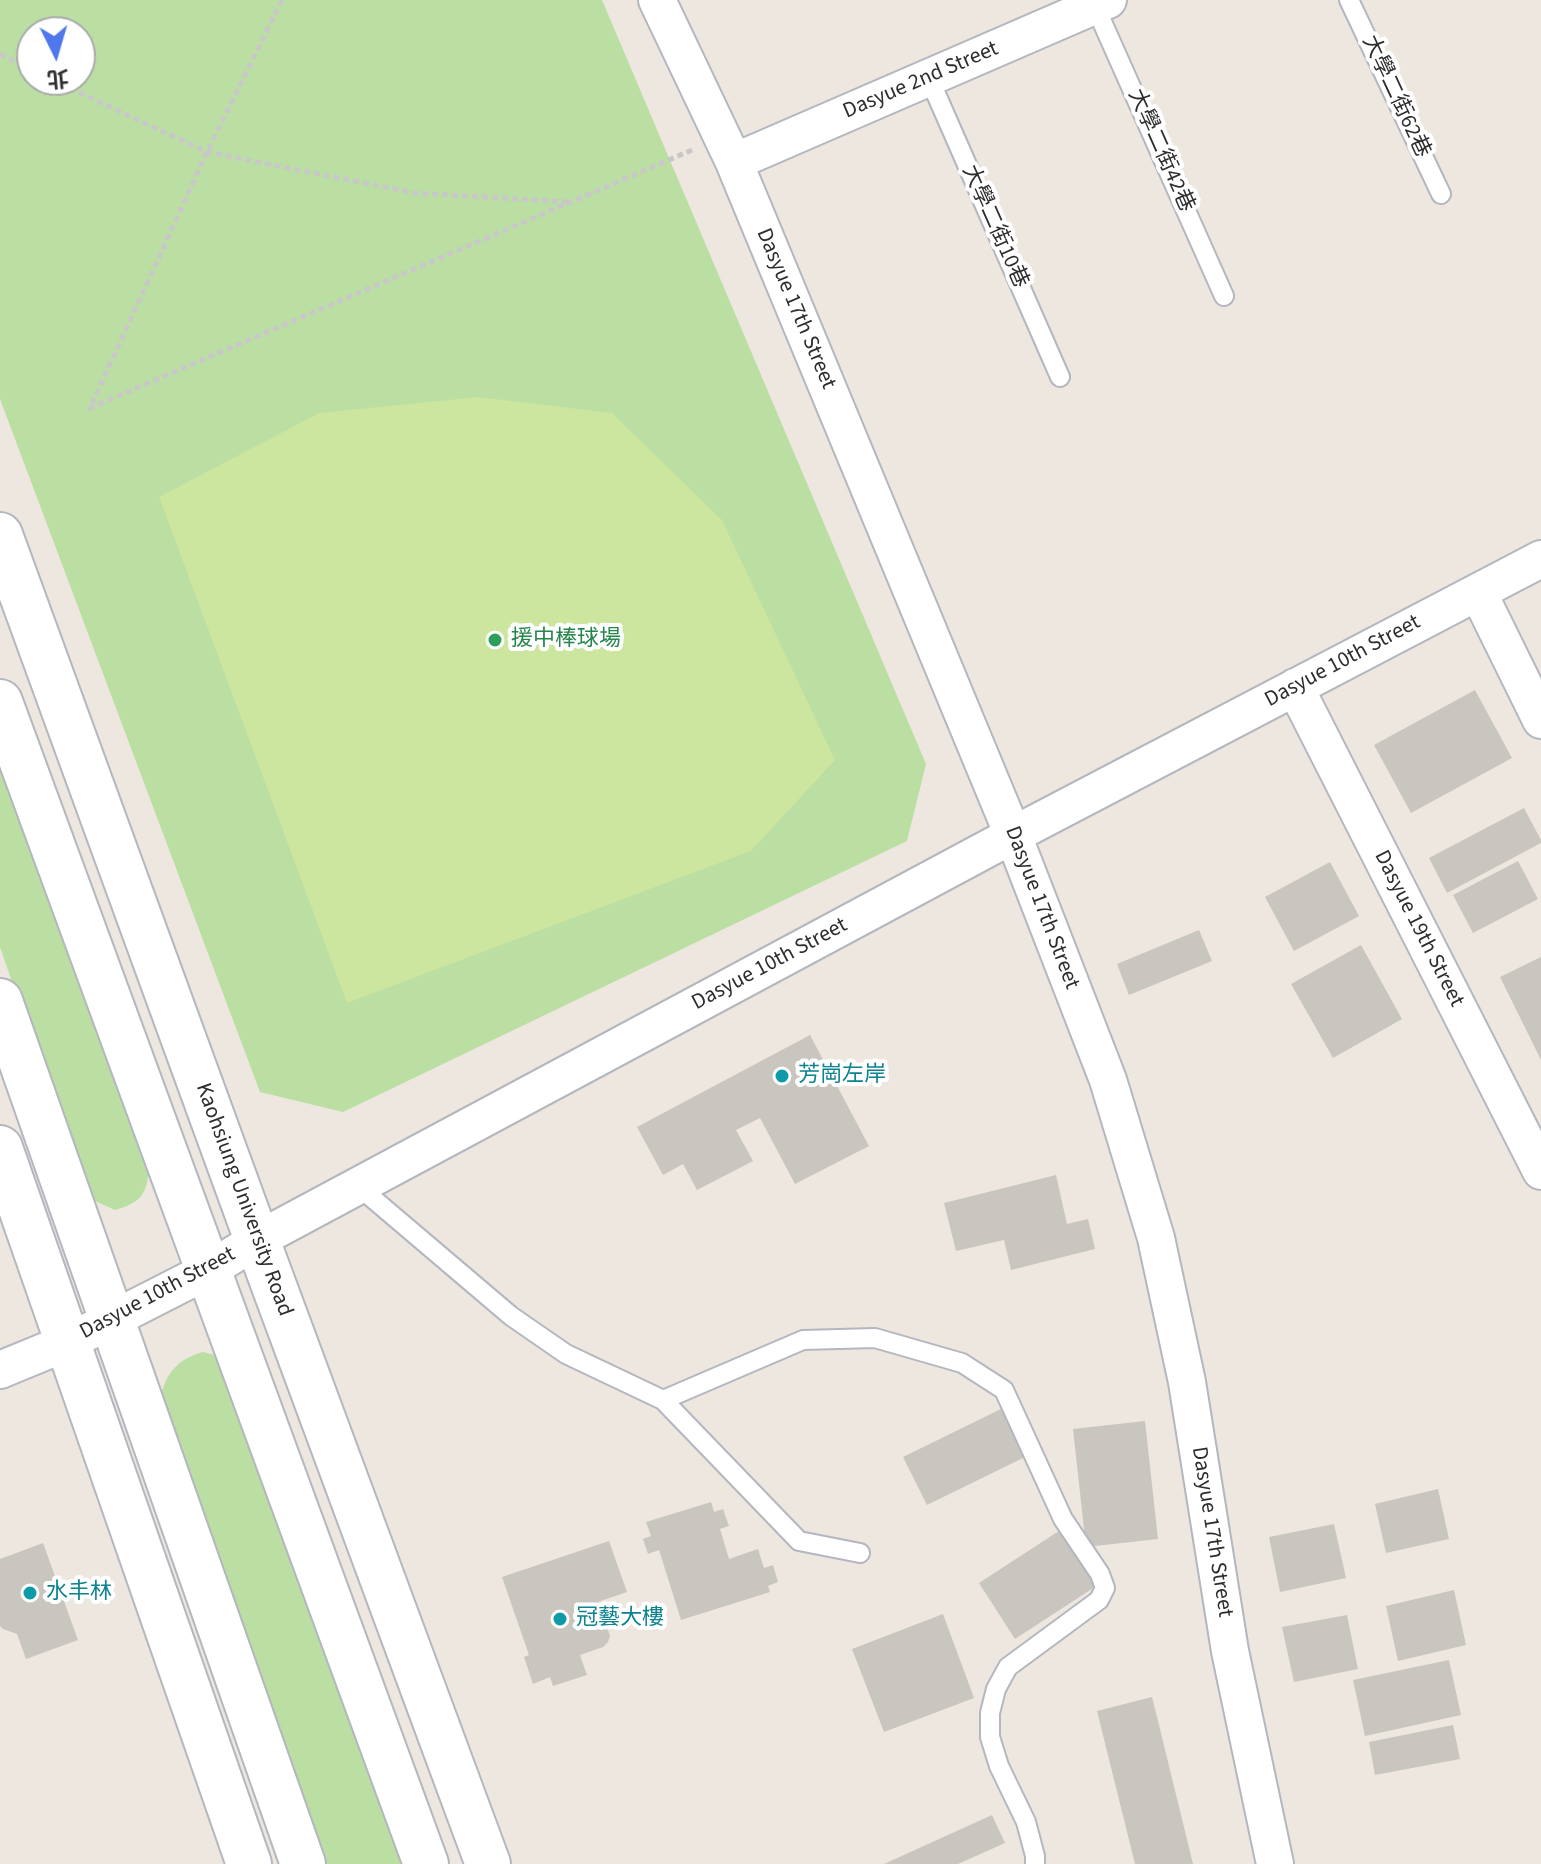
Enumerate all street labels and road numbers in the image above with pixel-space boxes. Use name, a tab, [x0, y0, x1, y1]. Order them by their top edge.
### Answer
street label: 大學二街62巷	[1355, 32, 1435, 162]
street label: Dasyue 2nd Street	[839, 36, 1003, 126]
street label: 大學二街42巷	[1121, 85, 1199, 217]
street label: 大學二街10巷	[955, 161, 1033, 293]
street label: Dasyue 17th Street	[749, 225, 841, 393]
street label: Dasyue 10th Street	[1261, 610, 1425, 714]
street label: Dasyue 17th Street	[998, 823, 1084, 993]
street label: Dasyue 19th Street	[1367, 846, 1469, 1012]
street label: Dasyue 10th Street	[688, 913, 852, 1017]
street label: Kaohsiung University Road	[189, 1080, 297, 1320]
street label: Dasyue 10th Street	[76, 1242, 240, 1346]
street label: Dasyue 17th Street	[1184, 1445, 1238, 1619]

